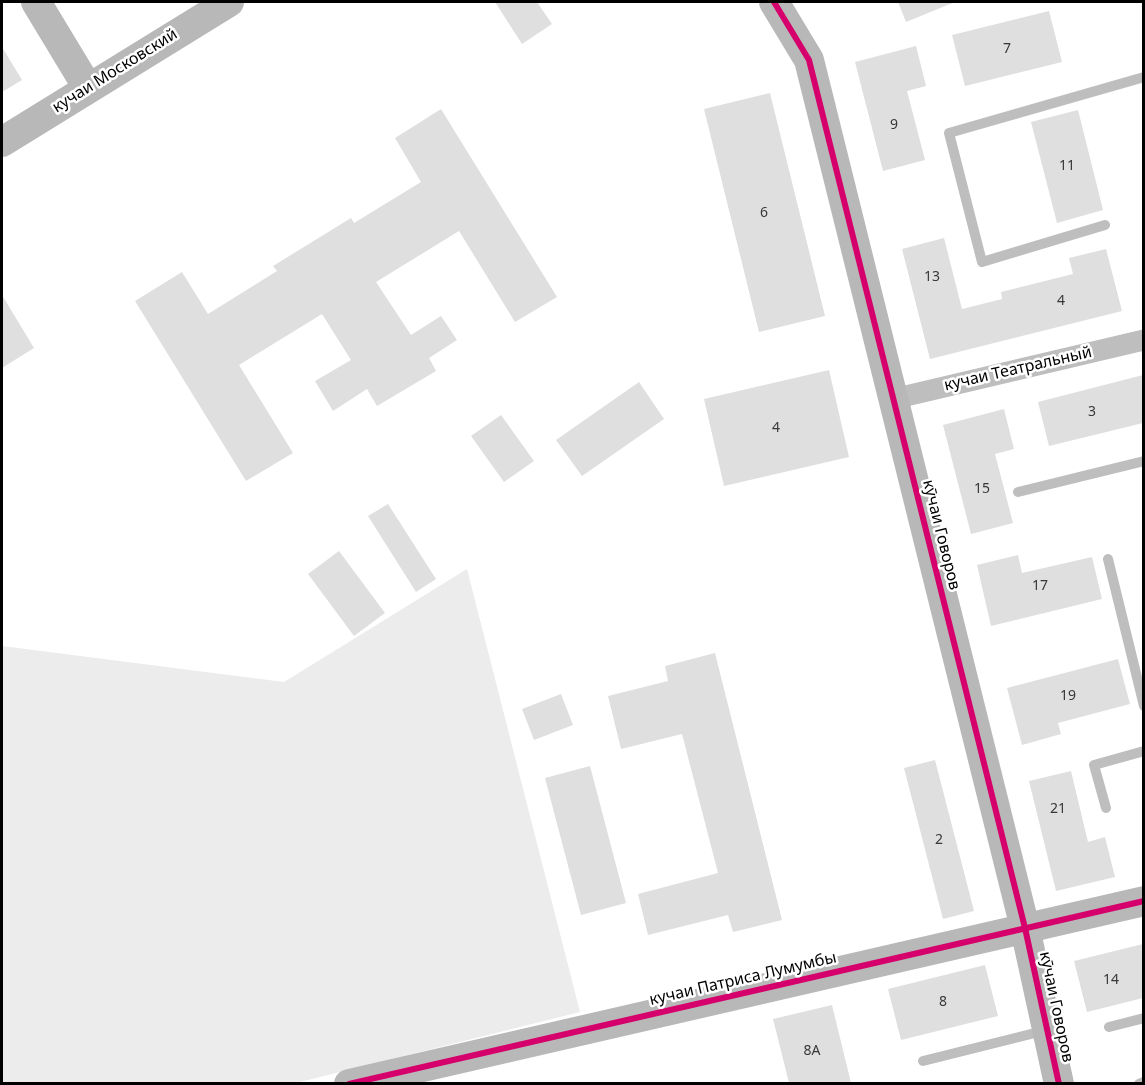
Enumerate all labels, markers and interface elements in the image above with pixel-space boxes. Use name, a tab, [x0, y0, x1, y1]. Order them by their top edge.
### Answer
street label: кучаи Московский	[49, 25, 181, 117]
house number: 7	[1003, 41, 1011, 57]
house number: 9	[890, 117, 898, 133]
house number: 11	[1059, 158, 1075, 174]
house number: 6	[760, 205, 768, 221]
house number: 13	[924, 269, 940, 285]
house number: 4	[1057, 293, 1065, 309]
street label: кучаи Театральный	[942, 343, 1094, 395]
house number: 3	[1088, 404, 1096, 420]
house number: 4	[772, 420, 780, 436]
street label: кӯчаи Говоров	[918, 478, 964, 592]
house number: 15	[974, 481, 990, 497]
house number: 17	[1032, 578, 1048, 594]
house number: 19	[1060, 688, 1076, 704]
house number: 21	[1050, 801, 1066, 817]
house number: 2	[935, 832, 943, 848]
street label: кучаи Патриса Лумумбы	[648, 948, 838, 1010]
street label: кӯчаи Говоров	[1035, 950, 1077, 1064]
house number: 14	[1103, 972, 1119, 988]
house number: 8	[939, 994, 947, 1010]
house number: 8А	[804, 1043, 820, 1059]

